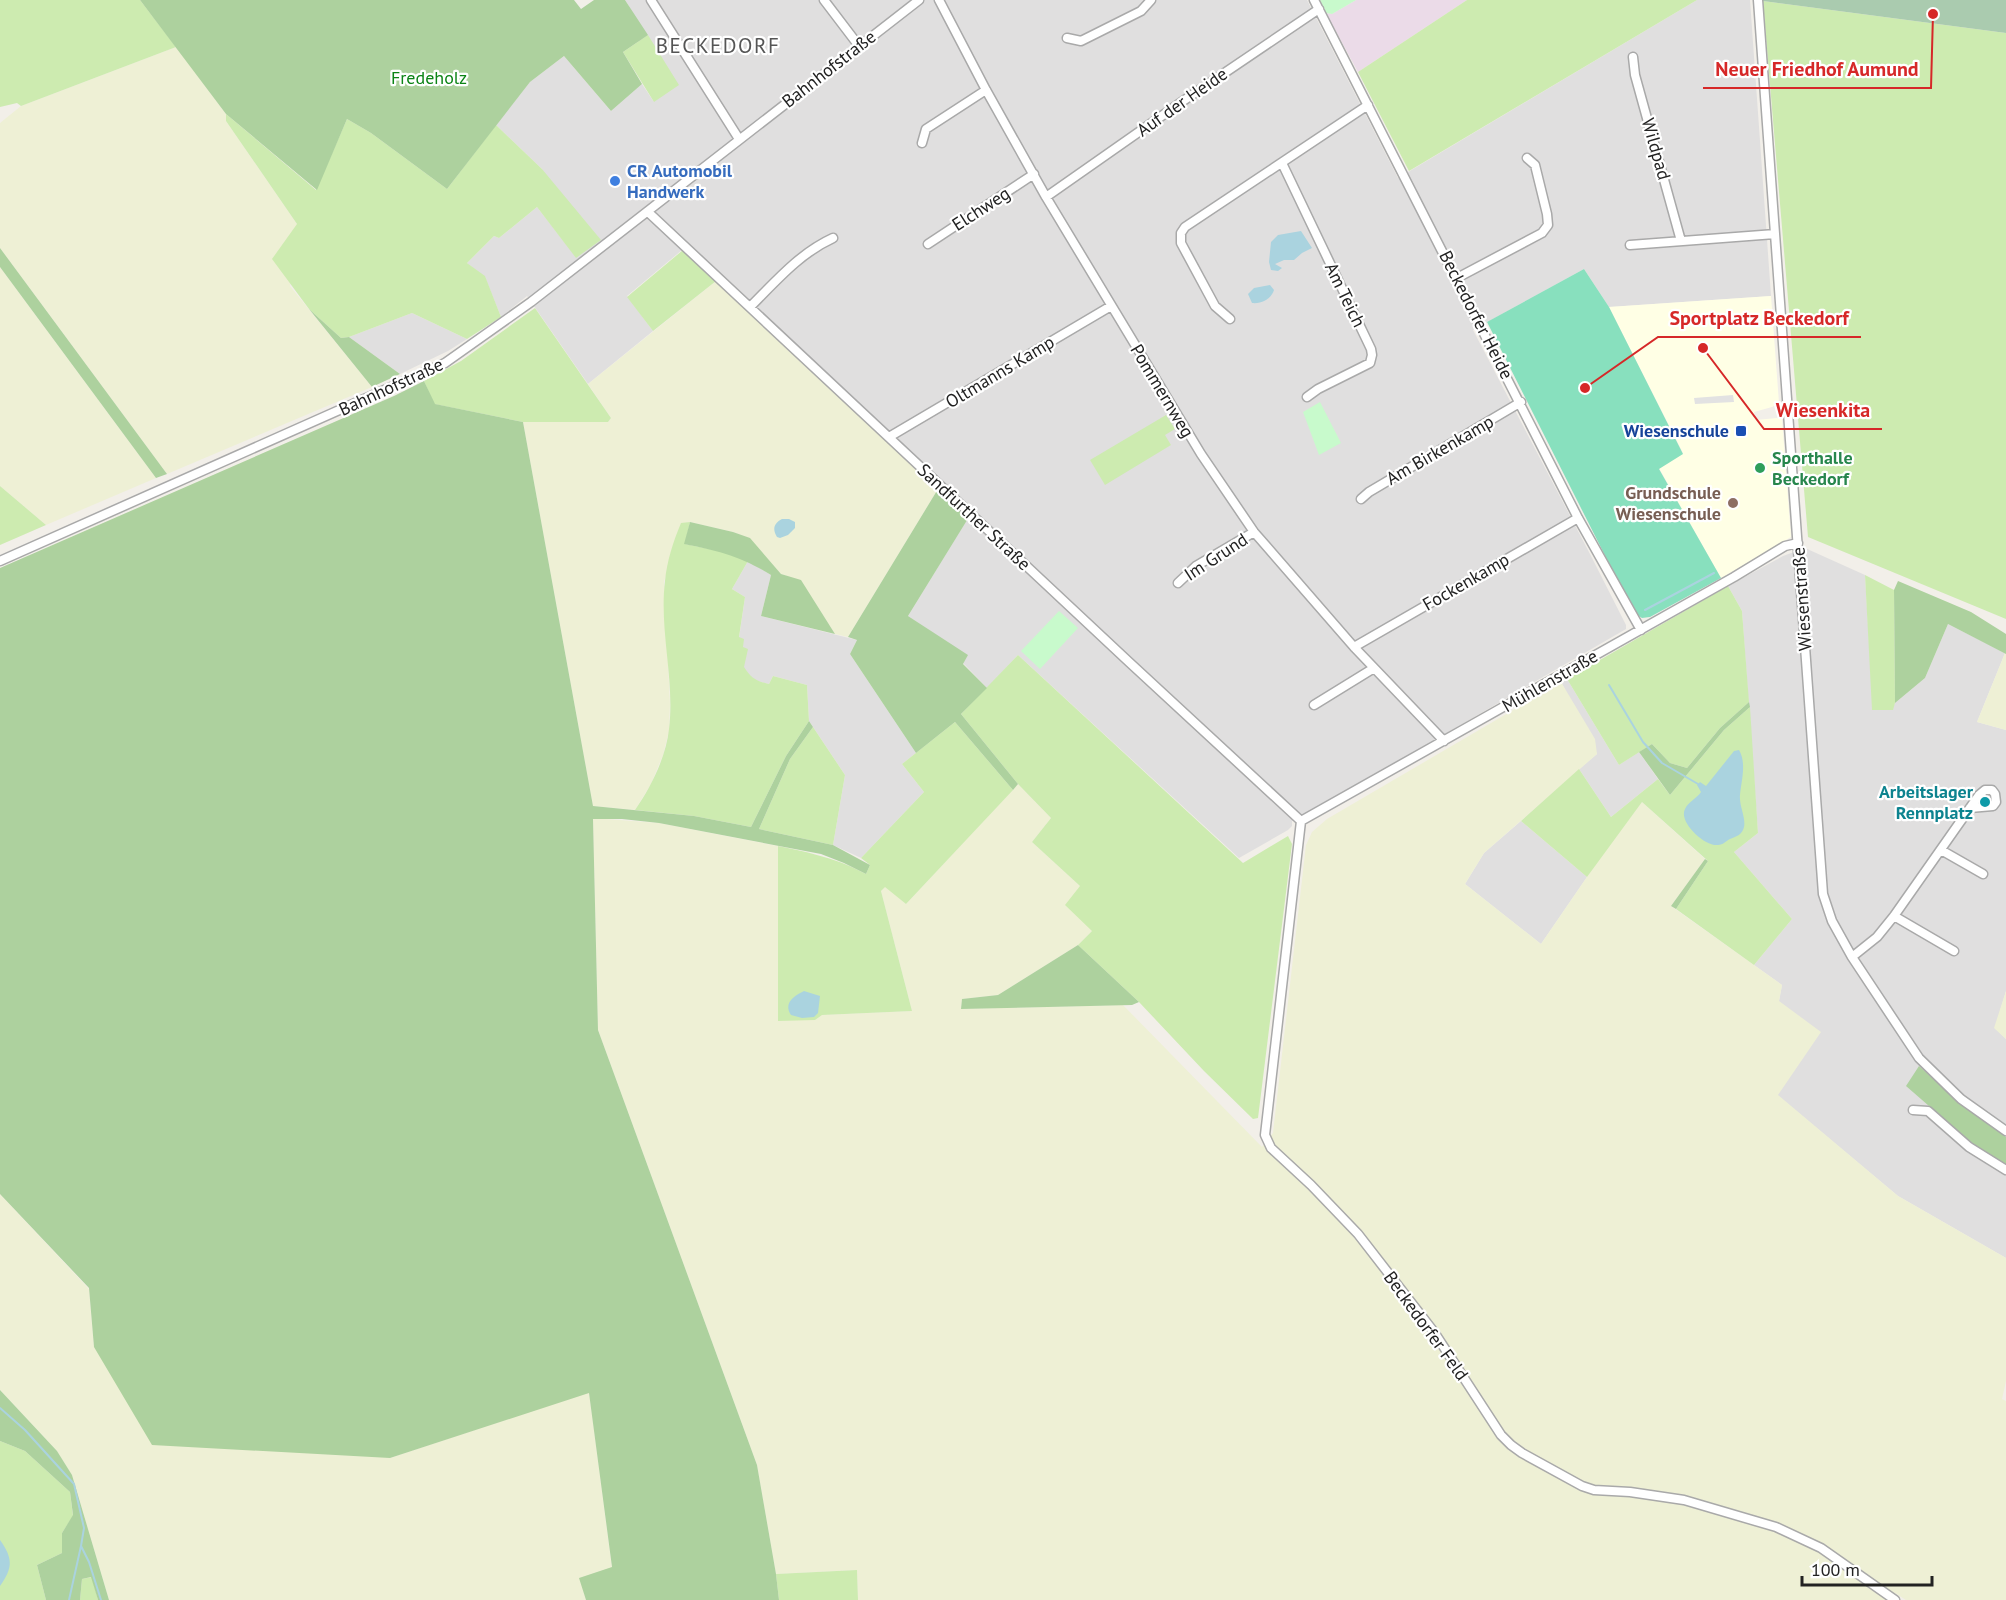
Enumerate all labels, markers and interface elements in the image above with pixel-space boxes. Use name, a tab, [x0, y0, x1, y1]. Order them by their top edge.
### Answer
street label: Bahnhofstraße	[777, 25, 880, 112]
district label: BECKEDORF	[656, 32, 780, 59]
callout: Neuer Friedhof Aumund	[1703, 50, 1931, 88]
text: Neuer Friedhof Aumund	[1715, 56, 1919, 82]
street label: Auf der Heide	[1132, 62, 1231, 141]
park label: Fredeholz	[391, 66, 467, 89]
street label: Wildpad	[1637, 115, 1676, 182]
place label: CR Automobil Handwerk	[627, 159, 733, 203]
marker: CR Automobil Handwerk	[608, 174, 622, 188]
street label: Elchweg	[947, 181, 1014, 236]
street label: Beckedorfer Heide	[1434, 247, 1519, 383]
street label: Am Teich	[1320, 259, 1371, 331]
callout: Sportplatz Beckedorf	[1658, 299, 1861, 337]
text: Sportplatz Beckedorf	[1669, 305, 1850, 331]
street label: Oltmanns Kamp	[941, 330, 1058, 413]
street label: Pommernweg	[1126, 340, 1199, 442]
street label: Bahnhofstraße	[335, 352, 447, 421]
callout: Wiesenkita	[1764, 391, 1882, 429]
text: Wiesenkita	[1776, 397, 1870, 423]
street label: Am Birkenkamp	[1382, 409, 1498, 490]
place label: Wiesenschule	[1624, 419, 1729, 442]
marker: Wiesenschule	[1734, 424, 1748, 438]
place label: Sporthalle Beckedorf	[1772, 446, 1853, 490]
street label: Sandfurther Straße	[913, 458, 1036, 575]
marker: Sporthalle Beckedorf	[1753, 461, 1767, 475]
place label: Grundschule Wiesenschule	[1616, 481, 1721, 525]
marker: Grundschule Wiesenschule	[1726, 496, 1740, 510]
street label: Im Grund	[1180, 528, 1252, 586]
street label: Wiesenstraße	[1786, 546, 1817, 652]
street label: Fockenkamp	[1418, 548, 1513, 616]
street label: Mühlenstraße	[1498, 644, 1602, 717]
place label: Arbeitslager Rennplatz	[1879, 780, 1974, 824]
marker: Arbeitslager Rennplatz	[1978, 795, 1992, 809]
street label: Beckedorfer Feld	[1379, 1267, 1474, 1385]
scale bar	[1802, 1549, 1932, 1587]
text: 100 m	[1811, 1558, 1860, 1581]

